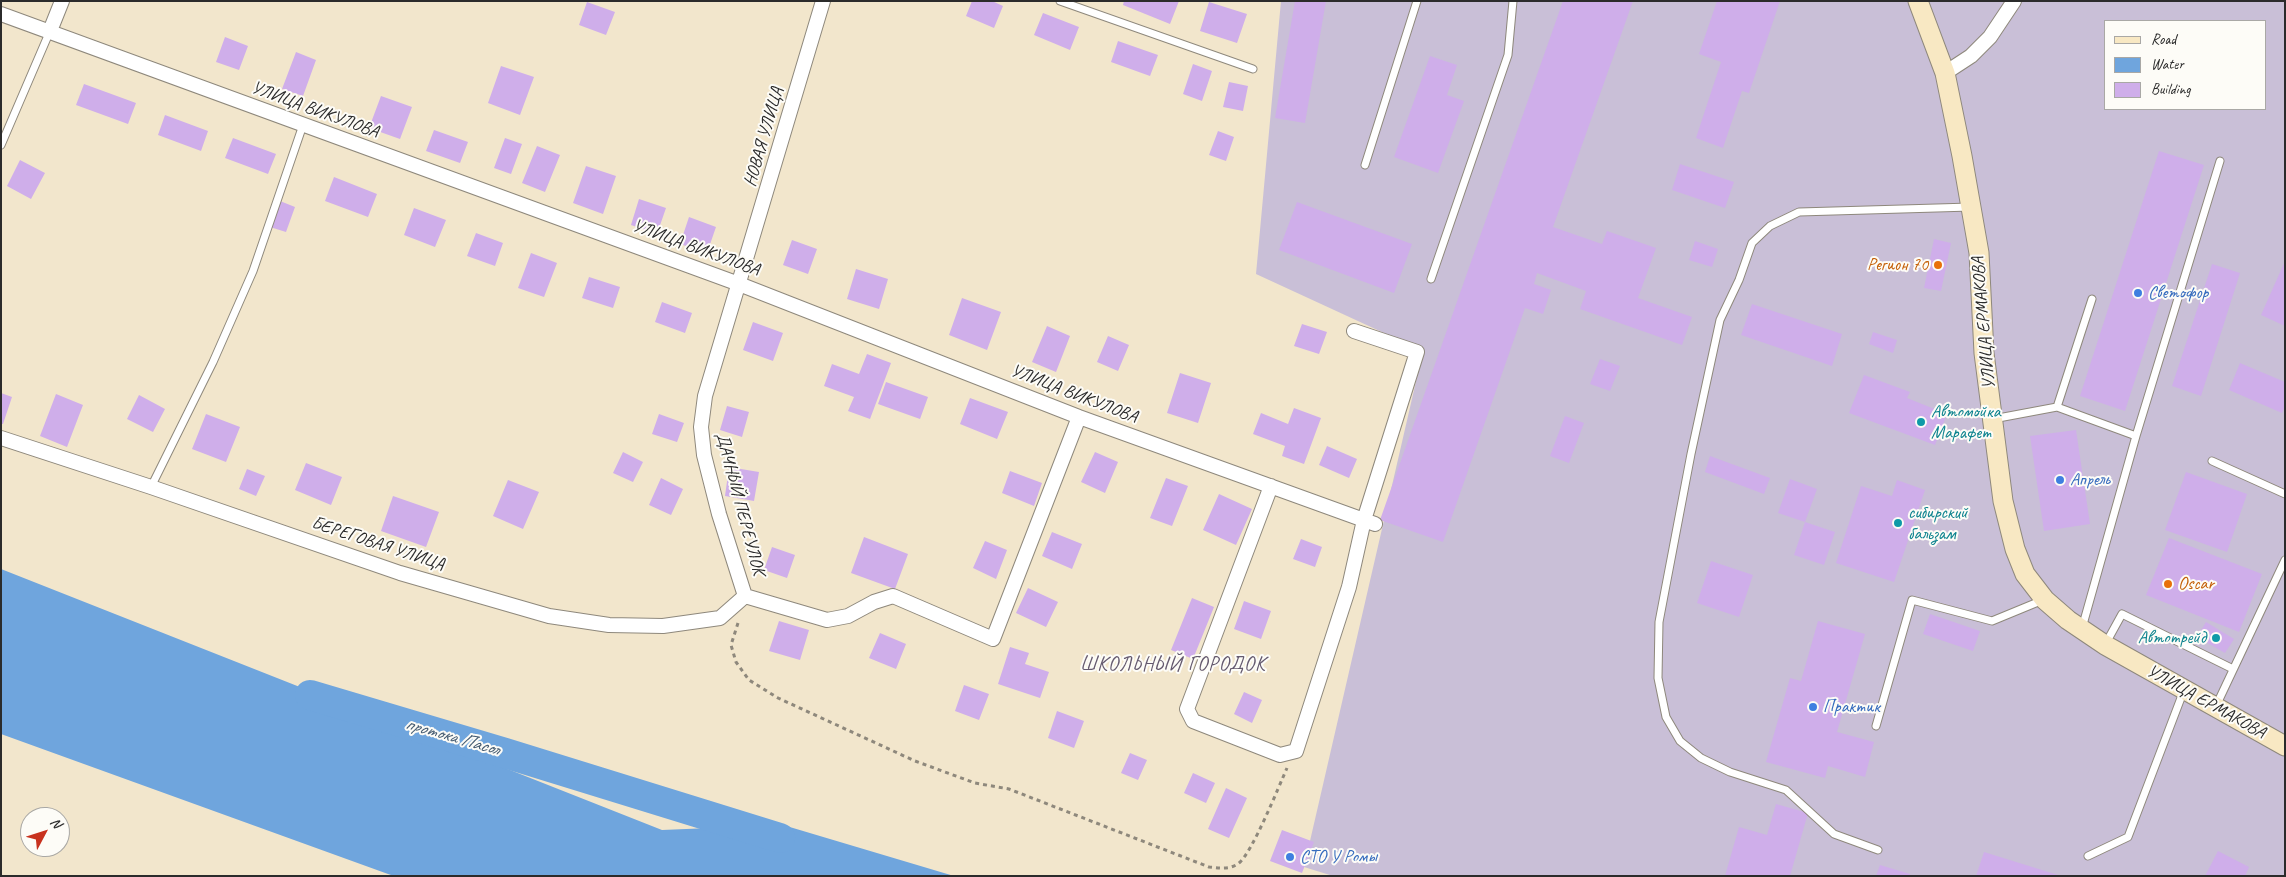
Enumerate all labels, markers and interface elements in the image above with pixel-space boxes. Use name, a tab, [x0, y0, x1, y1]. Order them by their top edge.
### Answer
legend	[2104, 20, 2266, 110]
text: Road	[2151, 30, 2176, 49]
text: Water	[2151, 55, 2184, 74]
street label: УЛИЦА ВИКУЛОВА	[248, 77, 382, 143]
text: Building	[2151, 80, 2190, 99]
street label: НОВАЯ УЛИЦА	[739, 85, 789, 189]
street label: УЛИЦА ВИКУЛОВА	[629, 215, 763, 281]
place label: Регион 70	[1867, 254, 1928, 276]
street label: УЛИЦА ЕРМАКОВА	[1967, 256, 2001, 390]
marker: Регион 70	[1932, 259, 1944, 271]
place label: Светофор	[2148, 282, 2208, 304]
marker: Светофор	[2132, 287, 2144, 299]
street label: УЛИЦА ВИКУЛОВА	[1008, 360, 1140, 428]
place label: Автомойка Марафет	[1931, 401, 2001, 444]
marker: Автомойка Марафет	[1915, 416, 1927, 428]
street label: ДАЧНЫЙ ПЕРЕУЛОК	[711, 430, 769, 578]
place label: Апрель	[2070, 469, 2110, 491]
marker: Апрель	[2054, 474, 2066, 486]
place label: сибирский бальзам	[1908, 502, 1967, 544]
street label: БЕРЕГОВАЯ УЛИЦА	[309, 512, 447, 576]
marker: сибирский бальзам	[1892, 517, 1904, 529]
place label: Oscar	[2178, 573, 2214, 595]
marker: Oscar	[2162, 578, 2174, 590]
place label: Автотрейд	[2138, 627, 2206, 649]
marker: Автотрейд	[2210, 632, 2222, 644]
district label: ШКОЛЬНЫЙ ГОРОДОК	[1077, 653, 1269, 677]
street label: УЛИЦА ЕРМАКОВА	[2143, 660, 2269, 744]
place label: Практик	[1823, 696, 1880, 718]
marker: Практик	[1807, 701, 1819, 713]
water label: протока Пасол	[402, 713, 502, 761]
north arrow	[20, 807, 70, 857]
text: N	[47, 814, 65, 831]
place label: СТО У Ромы	[1300, 846, 1377, 868]
marker: СТО У Ромы	[1284, 851, 1296, 863]

